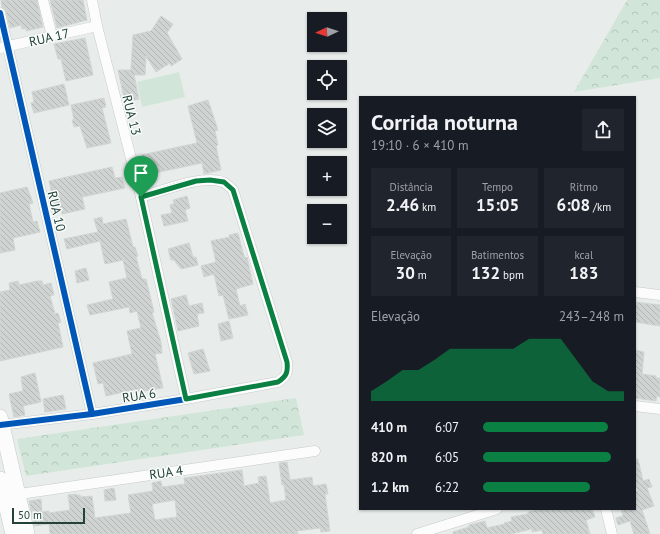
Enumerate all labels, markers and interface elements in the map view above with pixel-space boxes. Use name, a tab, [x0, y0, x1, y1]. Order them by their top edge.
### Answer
north arrow	[307, 12, 347, 52]
map controls	[307, 12, 347, 244]
street label: RUA 17	[27, 25, 71, 50]
button: locate	[307, 60, 347, 100]
street label: RUA 13	[118, 93, 145, 137]
button: layers	[307, 108, 347, 148]
text: Corrida noturna	[371, 108, 518, 136]
button: share	[582, 109, 624, 151]
text: 19:10 · 6 × 410 m	[371, 137, 468, 154]
pin	[124, 156, 158, 197]
button: +	[307, 156, 347, 196]
icon: arrive	[130, 162, 152, 184]
text: Distância	[389, 180, 433, 194]
text: Tempo	[482, 180, 513, 194]
text: Ritmo	[570, 180, 598, 194]
street label: RUA 10	[44, 189, 69, 233]
text: 2.46	[386, 194, 419, 216]
text: 15:05	[476, 194, 519, 216]
text: 6:08	[557, 194, 590, 216]
text: km	[419, 200, 436, 214]
text: /km	[590, 200, 611, 214]
button: −	[307, 204, 347, 244]
text: Elevação	[390, 248, 432, 262]
text: Batimentos	[471, 248, 524, 262]
text: kcal	[574, 248, 593, 262]
text: 30	[396, 262, 415, 284]
text: 132	[471, 262, 500, 284]
text: 183	[569, 262, 598, 284]
text: m	[415, 268, 427, 282]
text: bpm	[500, 268, 524, 282]
text: Elevação	[371, 308, 420, 325]
text: 243–248 m	[559, 308, 624, 325]
street label: RUA 6	[121, 384, 157, 407]
text: 410 m	[371, 419, 407, 436]
text: 6:07	[435, 419, 459, 436]
text: 820 m	[371, 449, 407, 466]
text: 6:05	[435, 449, 459, 466]
street label: RUA 4	[148, 462, 184, 483]
text: 1.2 km	[371, 479, 409, 496]
text: 6:22	[435, 479, 459, 496]
scale bar	[12, 506, 85, 525]
text: 50 m	[18, 508, 42, 522]

